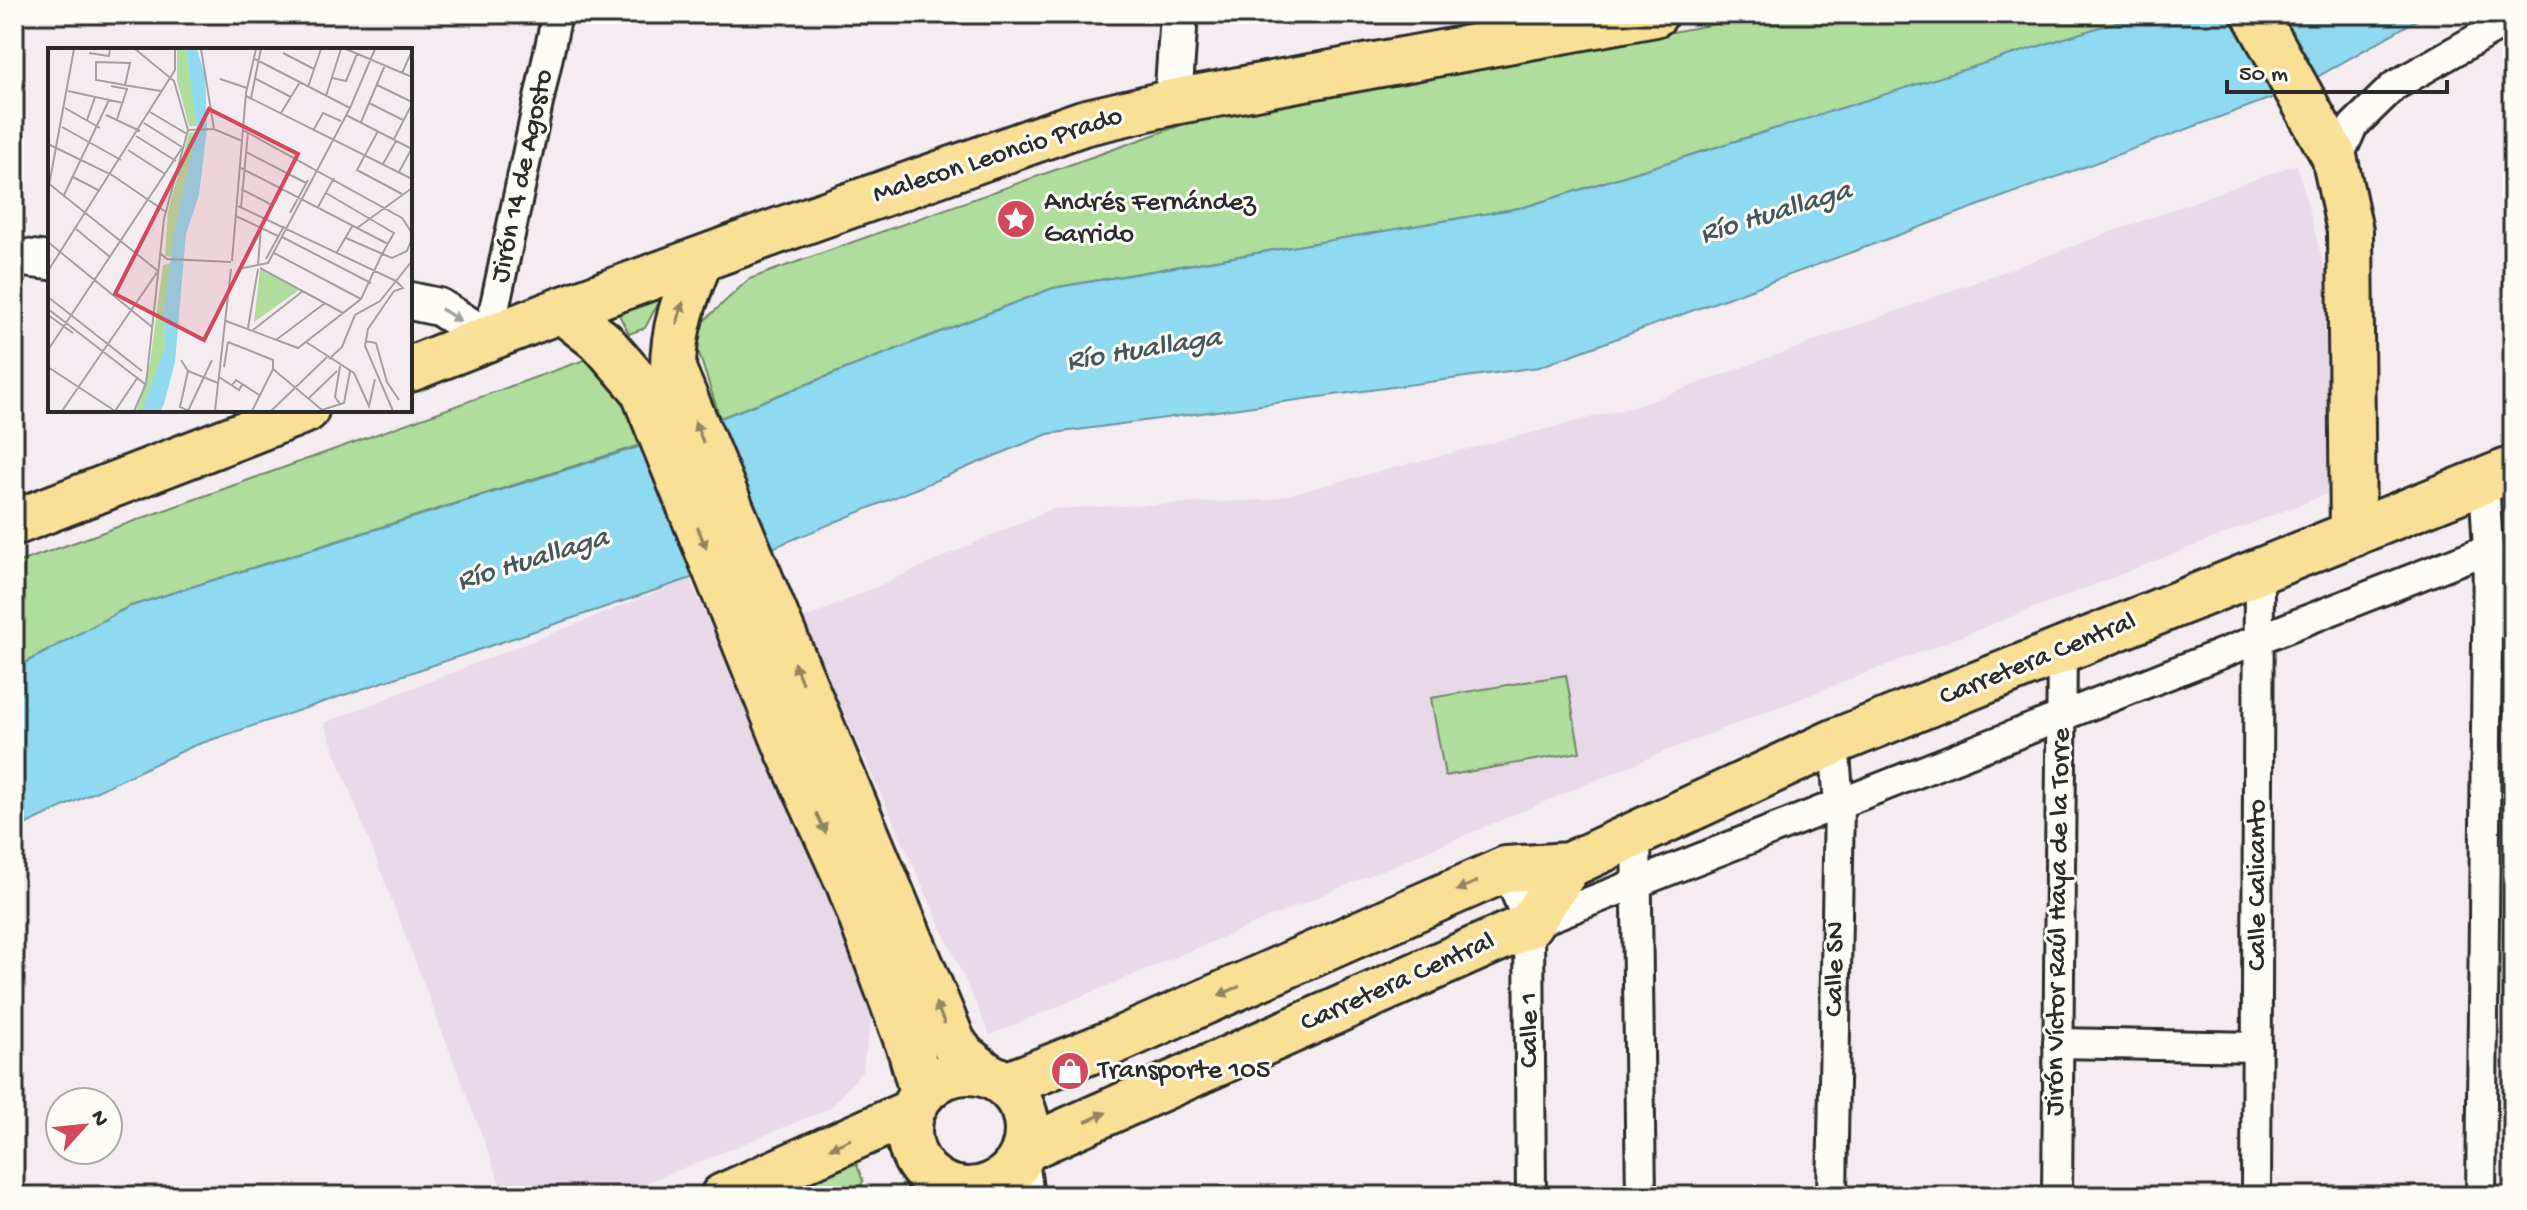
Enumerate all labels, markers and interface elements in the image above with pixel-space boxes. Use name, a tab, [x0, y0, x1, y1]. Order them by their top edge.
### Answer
scale bar	[2227, 44, 2447, 94]
inset map	[48, 48, 412, 412]
text: 50 m	[2239, 61, 2288, 90]
street label: Jirón 14 de Agosto	[484, 66, 562, 286]
street label: Malecon Leoncio Prado	[869, 100, 1127, 212]
water label: Río Huallaga	[1696, 174, 1858, 254]
place label: Andrés Fernández Garrido	[1044, 187, 1257, 252]
place icon: Andrés Fernández Garrido	[995, 198, 1037, 240]
one-way arrow	[674, 300, 687, 324]
one-way arrow	[440, 307, 462, 321]
water label: Río Huallaga	[1064, 321, 1226, 381]
one-way arrow	[692, 420, 705, 444]
water label: Río Huallaga	[453, 521, 615, 601]
one-way arrow	[696, 526, 709, 550]
street label: Carretera Central	[1935, 606, 2141, 714]
one-way arrow	[791, 661, 804, 685]
street label: Jirón Víctor Raúl Haya de la Torre	[2039, 727, 2079, 1116]
street label: Calle Calicanto	[2242, 799, 2275, 971]
one-way arrow	[815, 812, 828, 835]
one-way arrow	[1455, 880, 1479, 893]
street label: Calle SN	[1819, 921, 1853, 1017]
street label: Carretera Central	[1296, 925, 1500, 1041]
one-way arrow	[1217, 985, 1241, 998]
street label: Calle 1	[1514, 992, 1547, 1068]
one-way arrow	[934, 1001, 947, 1025]
shop icon: Transporte 105	[1049, 1050, 1091, 1092]
place label: Transporte 105	[1096, 1055, 1271, 1088]
north arrow	[44, 1086, 124, 1166]
text: N	[83, 1106, 113, 1131]
one-way arrow	[1084, 1111, 1108, 1124]
one-way arrow	[828, 1137, 852, 1151]

